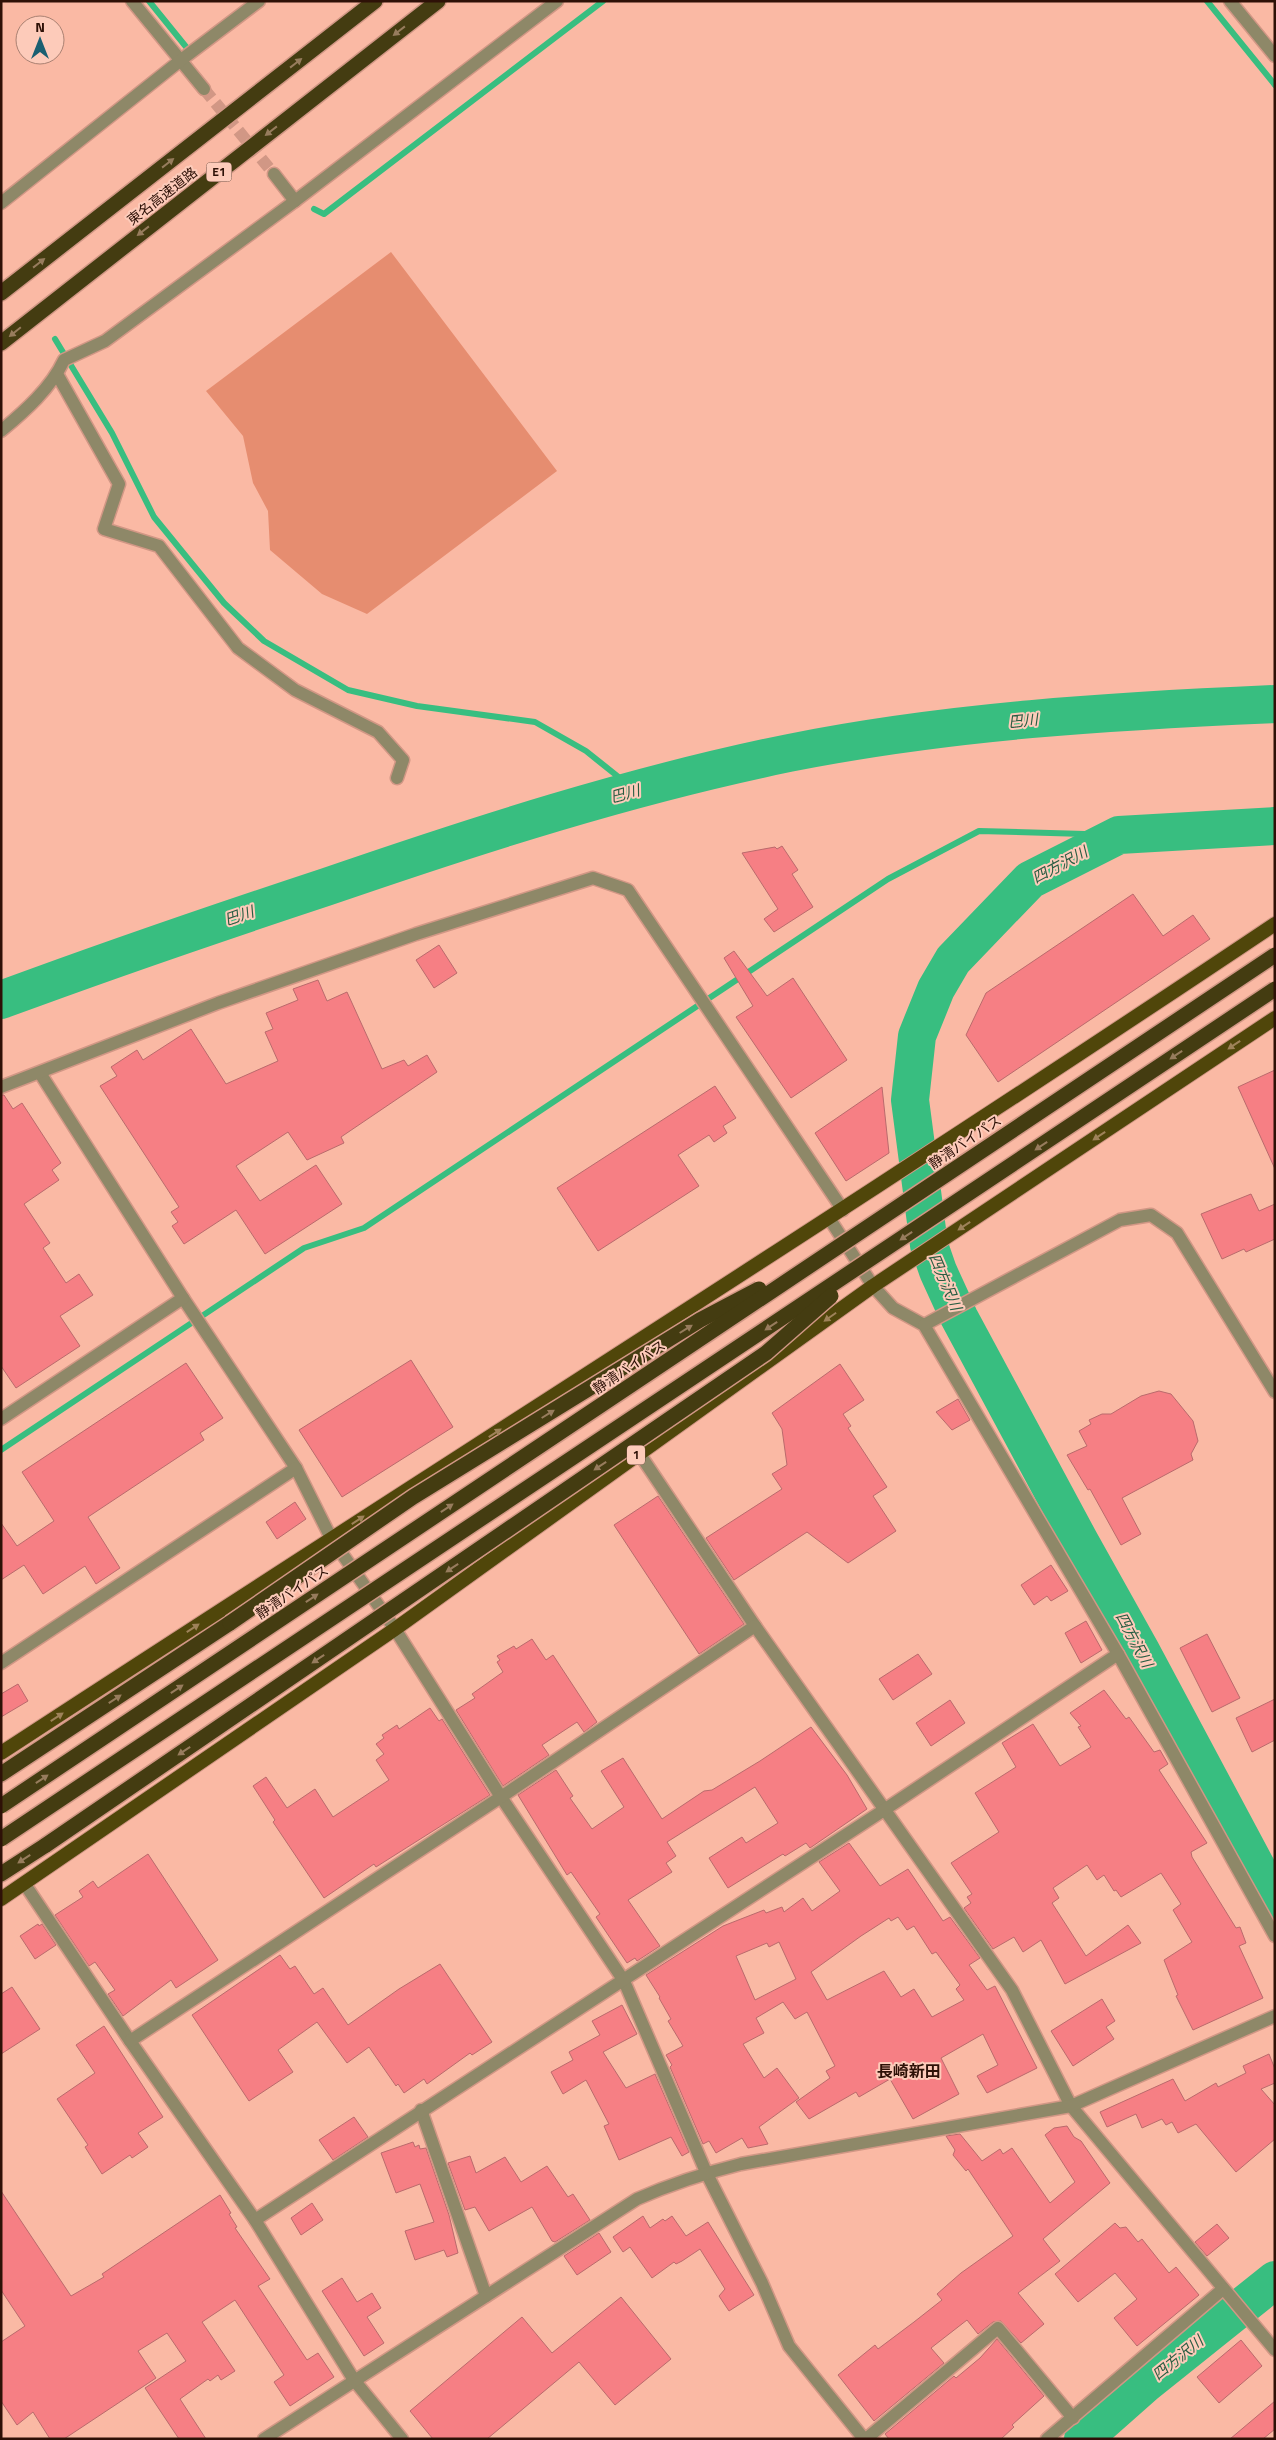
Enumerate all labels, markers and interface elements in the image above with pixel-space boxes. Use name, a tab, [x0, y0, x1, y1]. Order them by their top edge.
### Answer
north arrow	[15, 15, 65, 65]
text: N	[35, 16, 45, 37]
one-way arrow	[393, 26, 406, 37]
one-way arrow	[289, 58, 303, 68]
one-way arrow	[264, 126, 278, 136]
one-way arrow	[161, 158, 174, 168]
street label: 東名高速道路	[122, 161, 201, 230]
road number: E1	[206, 162, 232, 182]
one-way arrow	[137, 225, 150, 236]
one-way arrow	[33, 257, 46, 268]
one-way arrow	[9, 326, 22, 337]
water label: 巴川	[1007, 707, 1041, 734]
water label: 巴川	[607, 778, 644, 809]
water label: 四方沢川	[1028, 839, 1093, 889]
water label: 巴川	[221, 899, 259, 931]
one-way arrow	[1227, 1040, 1241, 1050]
one-way arrow	[1169, 1050, 1183, 1060]
street label: 静清バイパス	[924, 1109, 1005, 1174]
one-way arrow	[1092, 1131, 1106, 1140]
one-way arrow	[1034, 1141, 1048, 1151]
one-way arrow	[957, 1221, 971, 1231]
one-way arrow	[899, 1231, 913, 1241]
water label: 四方沢川	[923, 1250, 969, 1316]
one-way arrow	[823, 1312, 837, 1322]
one-way arrow	[764, 1321, 778, 1331]
one-way arrow	[680, 1324, 693, 1333]
street label: 静清バイパス	[588, 1334, 669, 1399]
one-way arrow	[542, 1409, 555, 1419]
one-way arrow	[488, 1428, 502, 1437]
road number: 1	[627, 1446, 645, 1464]
one-way arrow	[594, 1461, 607, 1471]
one-way arrow	[440, 1503, 454, 1513]
one-way arrow	[352, 1515, 365, 1525]
street label: 静清バイパス	[251, 1559, 332, 1624]
one-way arrow	[445, 1563, 459, 1572]
one-way arrow	[305, 1593, 319, 1603]
water label: 四方沢川	[1110, 1608, 1160, 1673]
one-way arrow	[186, 1623, 199, 1633]
one-way arrow	[311, 1654, 324, 1664]
one-way arrow	[170, 1684, 184, 1694]
one-way arrow	[108, 1694, 122, 1704]
one-way arrow	[50, 1712, 63, 1722]
one-way arrow	[177, 1746, 190, 1756]
one-way arrow	[35, 1774, 48, 1784]
one-way arrow	[17, 1855, 30, 1864]
district label: 長崎新田	[877, 2059, 941, 2083]
water label: 四方沢川	[1147, 2329, 1210, 2385]

